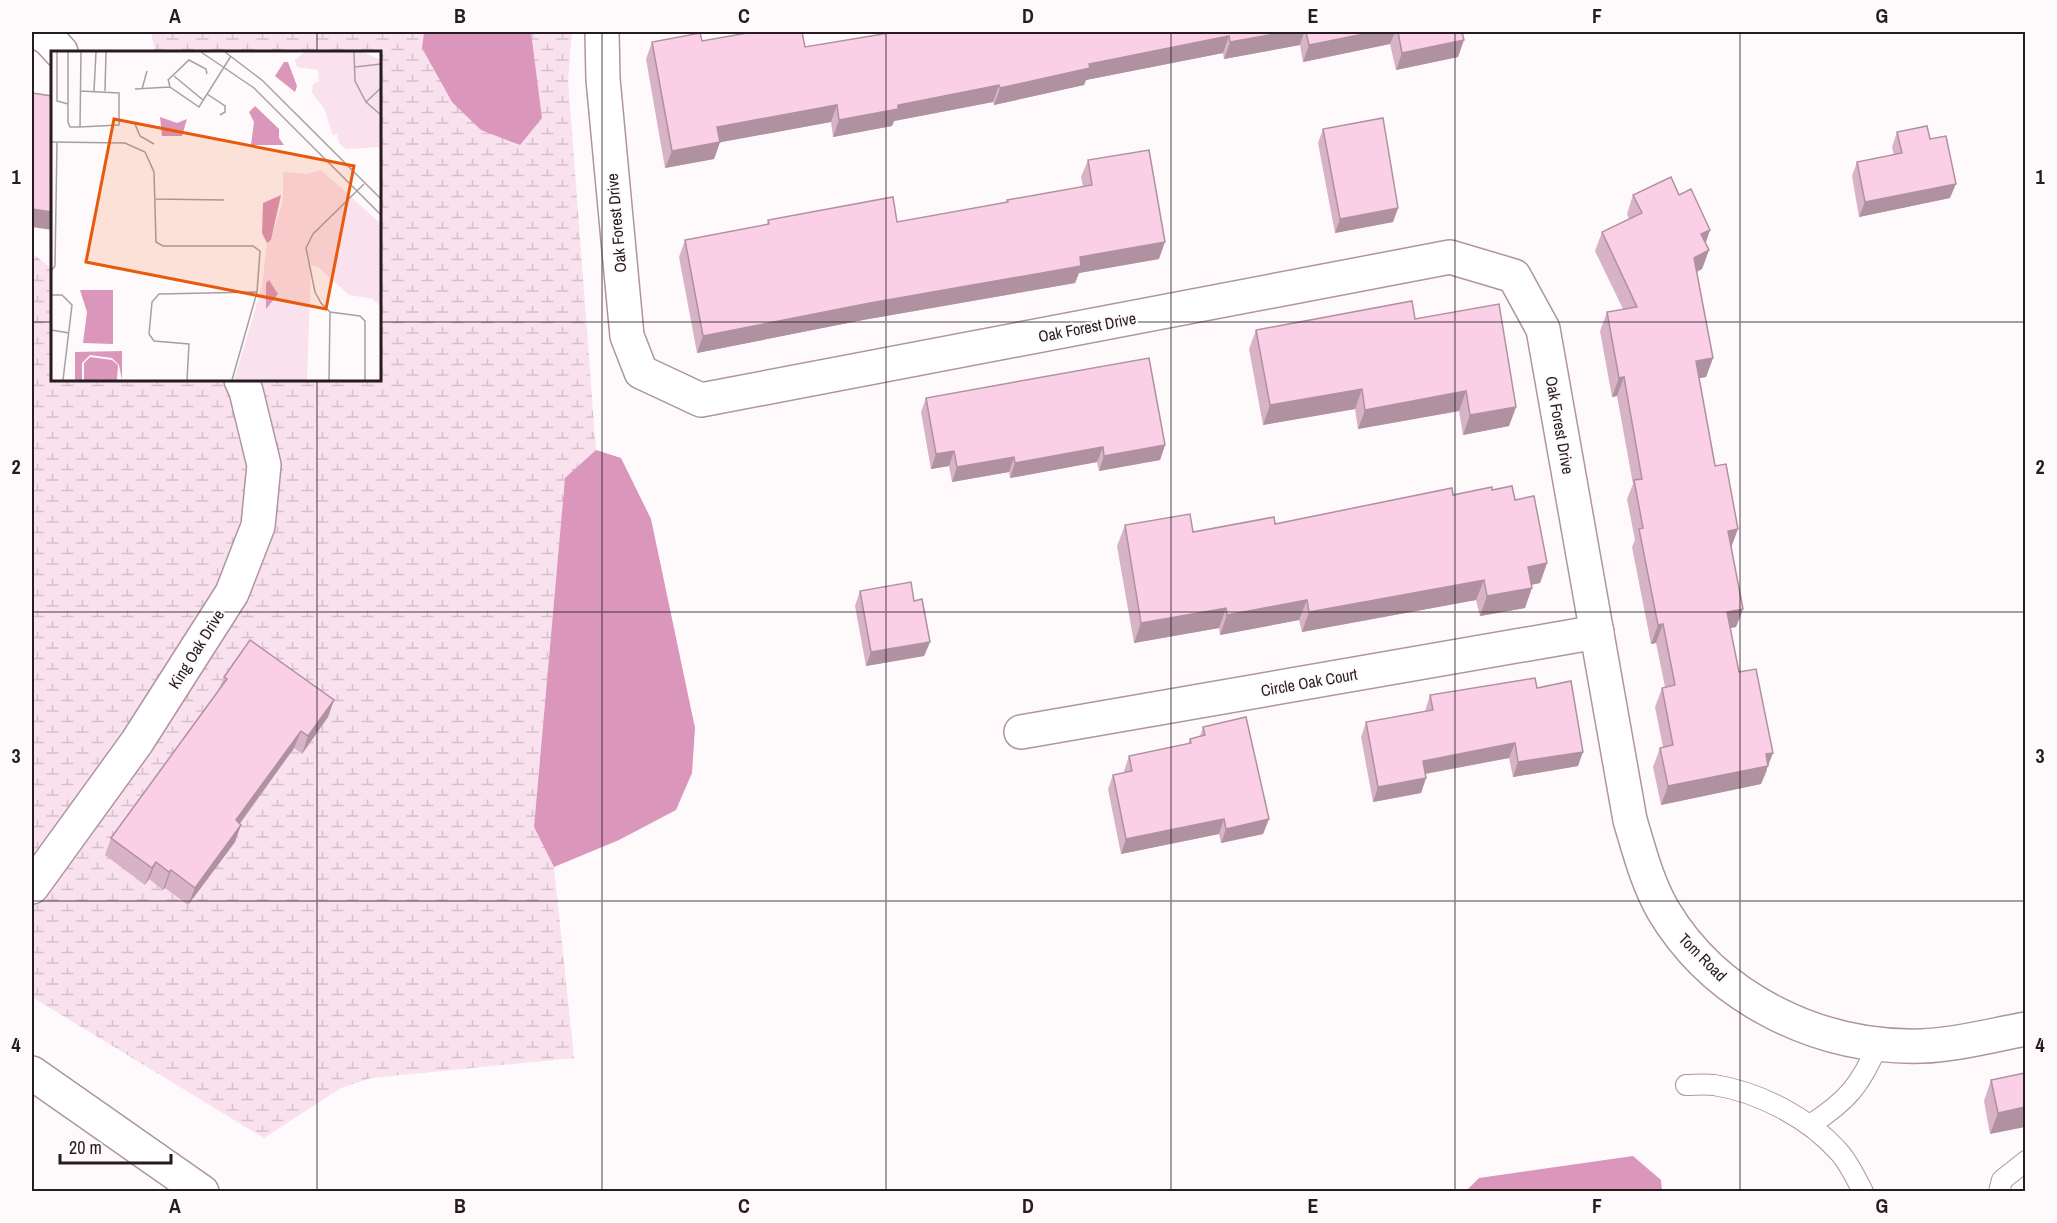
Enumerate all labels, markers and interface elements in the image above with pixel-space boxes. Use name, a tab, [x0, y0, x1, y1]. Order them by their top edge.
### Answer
text: A	[169, 2, 181, 29]
text: B	[454, 2, 466, 29]
text: C	[738, 2, 750, 29]
text: D	[1022, 2, 1034, 29]
text: E	[1308, 2, 1319, 29]
text: F	[1592, 2, 1602, 29]
text: G	[1876, 2, 1888, 29]
inset map	[51, 51, 381, 381]
text: 1	[11, 163, 21, 190]
text: 1	[2035, 163, 2045, 190]
street label: Oak Forest Drive	[601, 173, 631, 273]
street label: Oak Forest Drive	[1036, 307, 1138, 347]
street label: Oak Forest Drive	[1541, 374, 1579, 476]
text: 2	[11, 453, 21, 480]
text: 2	[2035, 453, 2045, 480]
street label: King Oak Drive	[163, 605, 229, 693]
street label: Circle Oak Court	[1259, 663, 1359, 701]
text: 3	[11, 742, 21, 769]
text: 3	[2035, 742, 2045, 769]
street label: Tom Road	[1674, 928, 1732, 986]
text: 4	[11, 1031, 21, 1058]
text: 4	[2035, 1031, 2045, 1058]
scale bar	[60, 1127, 171, 1165]
text: 20 m	[69, 1135, 102, 1160]
text: A	[169, 1192, 181, 1219]
text: B	[454, 1192, 466, 1219]
text: C	[738, 1192, 750, 1219]
text: D	[1022, 1192, 1034, 1219]
text: E	[1308, 1192, 1319, 1219]
text: F	[1592, 1192, 1602, 1219]
text: G	[1876, 1192, 1888, 1219]

